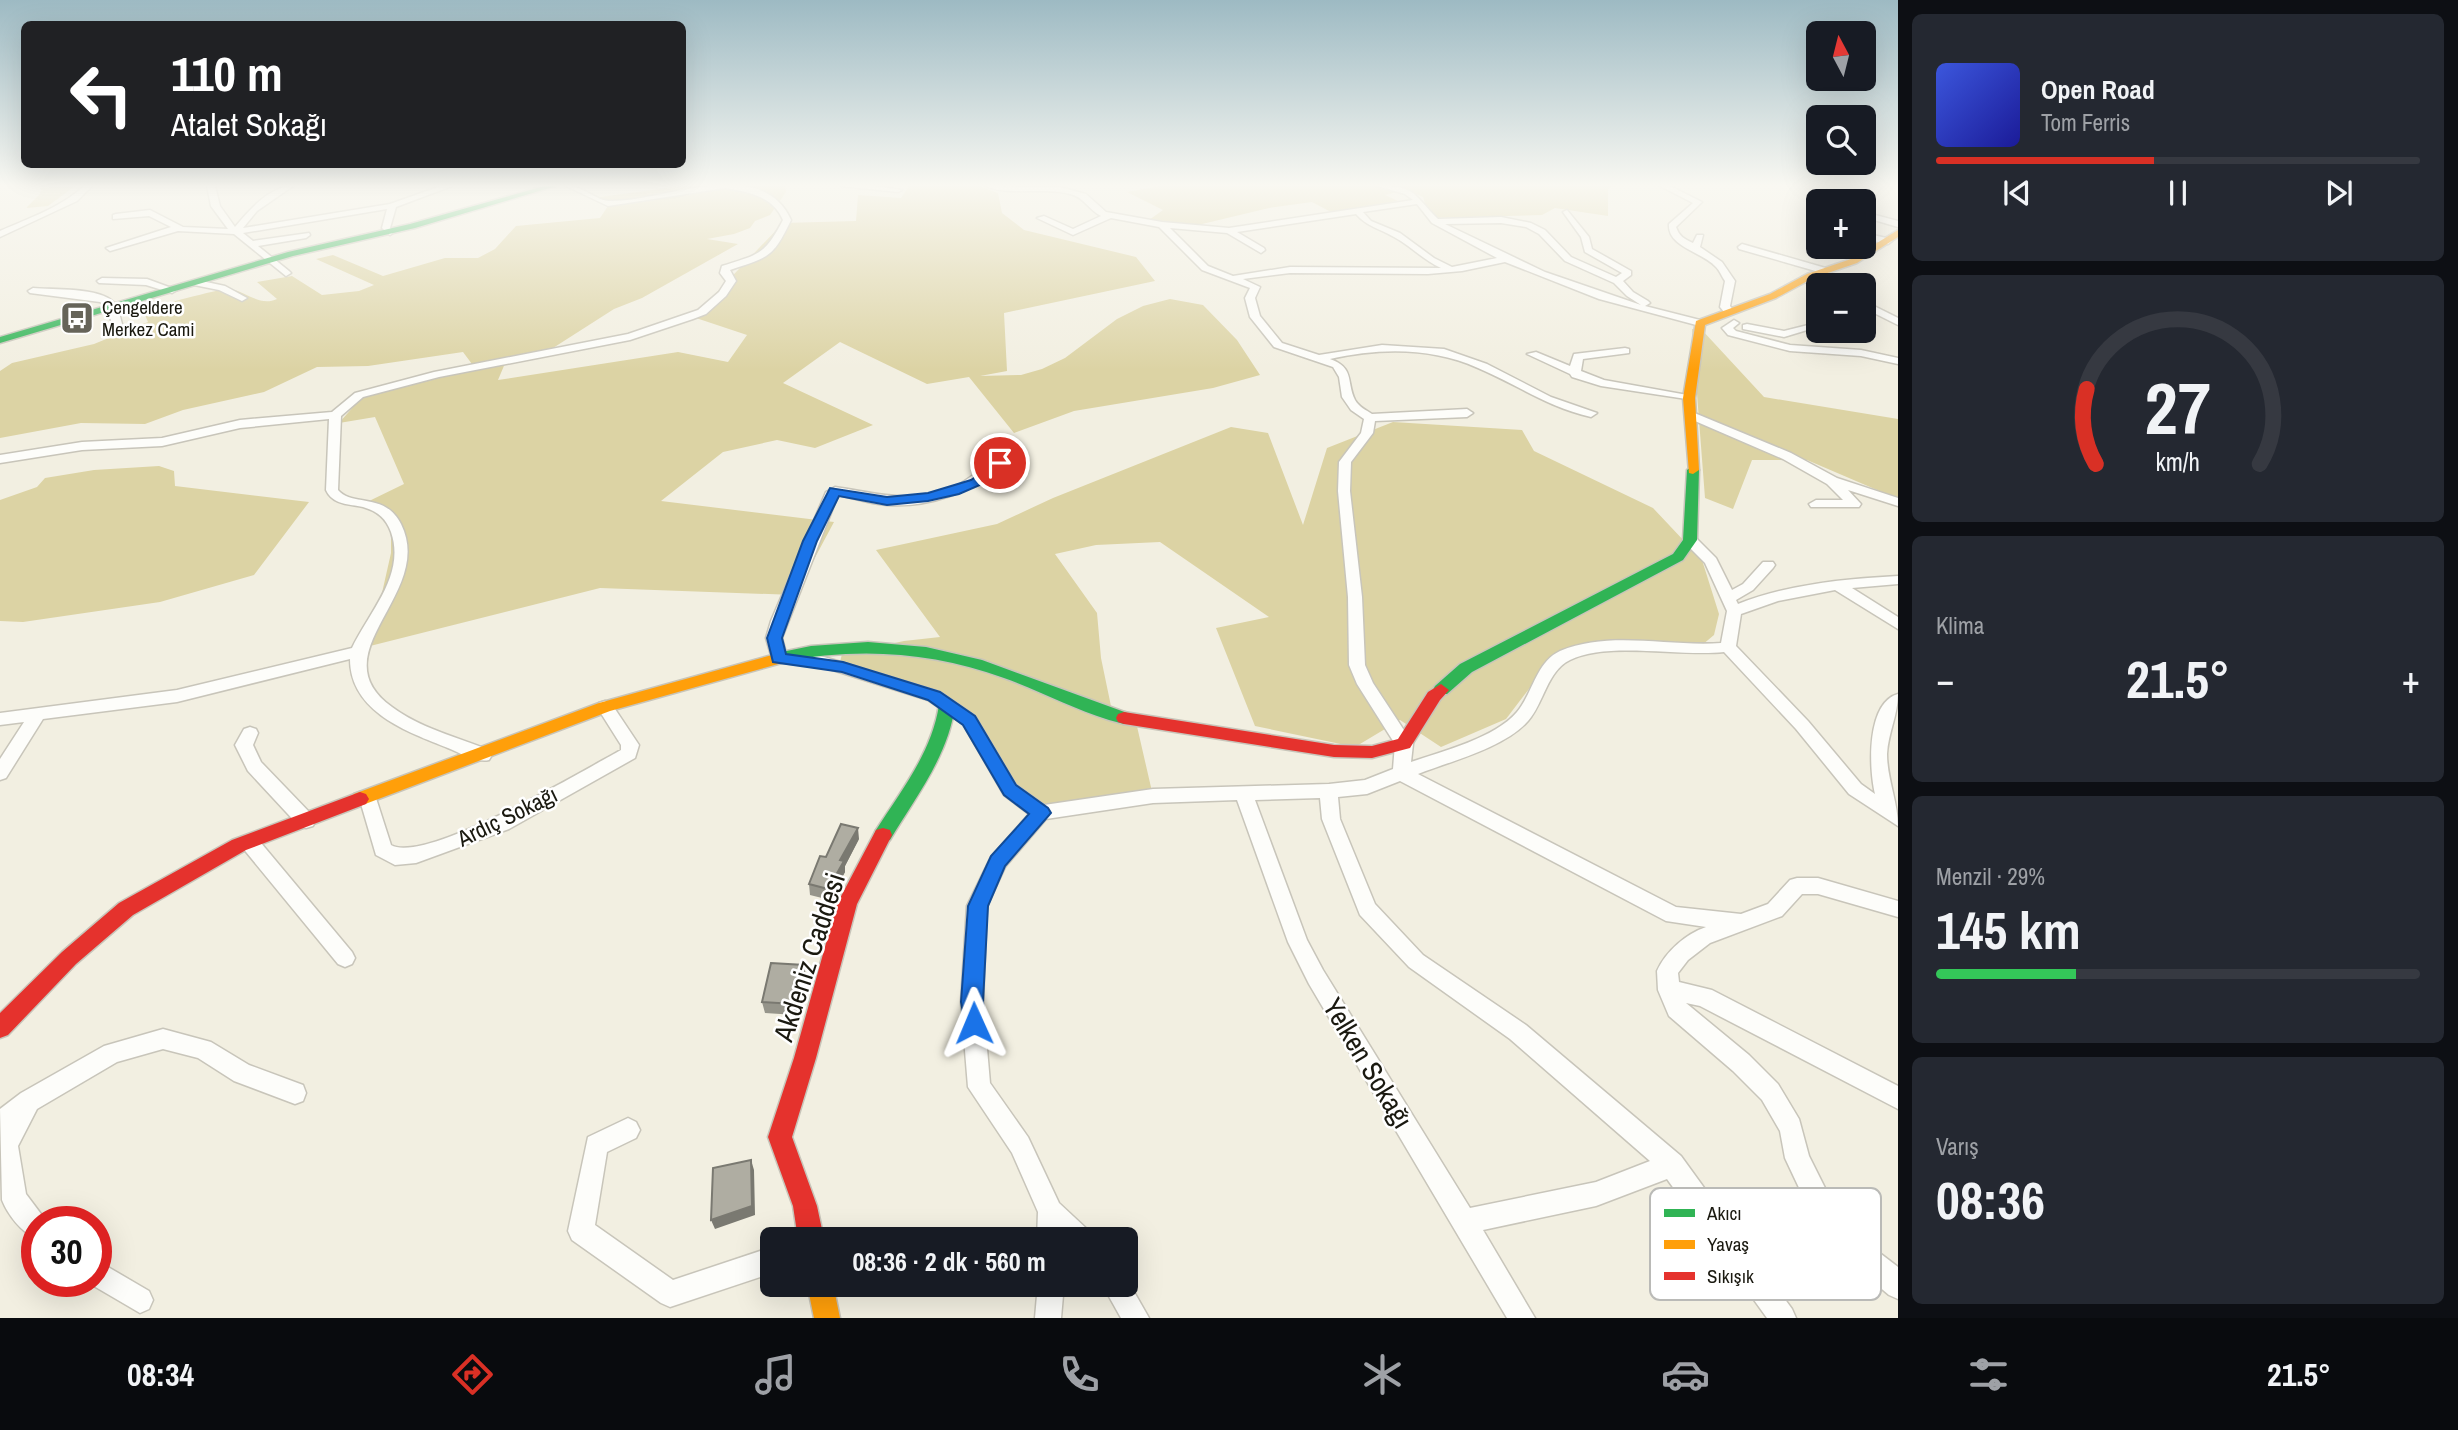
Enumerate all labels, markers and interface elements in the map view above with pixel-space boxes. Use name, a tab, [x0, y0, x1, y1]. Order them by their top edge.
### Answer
north arrow	[1806, 21, 1876, 91]
map controls	[1806, 21, 1876, 343]
text: 110 m	[171, 40, 283, 106]
icon: left	[56, 49, 147, 140]
text: Open Road	[2041, 72, 2155, 107]
text: Atalet Sokağı	[171, 103, 327, 146]
button: search	[1806, 105, 1876, 175]
text: Tom Ferris	[2041, 107, 2130, 138]
icon: previous	[1998, 174, 2036, 212]
icon: pause	[2159, 174, 2197, 212]
icon: next	[2320, 174, 2358, 212]
button: +	[1806, 189, 1876, 259]
button: −	[1806, 273, 1876, 343]
place label: Çengeldere Merkez Cami	[102, 294, 195, 342]
bus stop icon: Çengeldere Merkez Cami	[58, 299, 96, 337]
text: 27	[2145, 360, 2211, 458]
pin	[970, 433, 1030, 493]
icon: arrive	[981, 444, 1019, 482]
text: km/h	[2156, 445, 2200, 479]
text: Klima	[1936, 610, 1984, 641]
text: 21.5°	[2126, 644, 2230, 714]
text: −	[1936, 654, 1954, 705]
text: +	[2402, 654, 2420, 705]
street label: Ardıç Sokağı	[451, 778, 562, 854]
text: Menzil · 29%	[1936, 861, 2045, 892]
street label: Akdeniz Caddesi	[764, 868, 854, 1047]
text: 145 km	[1936, 895, 2081, 965]
position arrow	[937, 986, 1011, 1060]
street label: Yelken Sokağı	[1314, 991, 1422, 1135]
text: Varış	[1936, 1131, 1979, 1162]
text: 08:36	[1936, 1165, 2045, 1235]
legend	[1650, 1188, 1881, 1300]
text: Akıcı	[1706, 1200, 1742, 1226]
speed limit sign: 30	[21, 1206, 112, 1297]
text: Yavaş	[1707, 1231, 1749, 1257]
text: 08:36 · 2 dk · 560 m	[852, 1244, 1046, 1279]
text: Sıkışık	[1707, 1263, 1754, 1289]
icon: directions	[448, 1350, 497, 1399]
icon: music	[751, 1350, 800, 1399]
icon: phone	[1055, 1350, 1104, 1399]
icon: climate	[1358, 1350, 1407, 1399]
icon: car	[1661, 1350, 1710, 1399]
icon: filters	[1964, 1350, 2013, 1399]
text: 08:34	[127, 1353, 194, 1396]
text: 21.5°	[2267, 1353, 2331, 1396]

